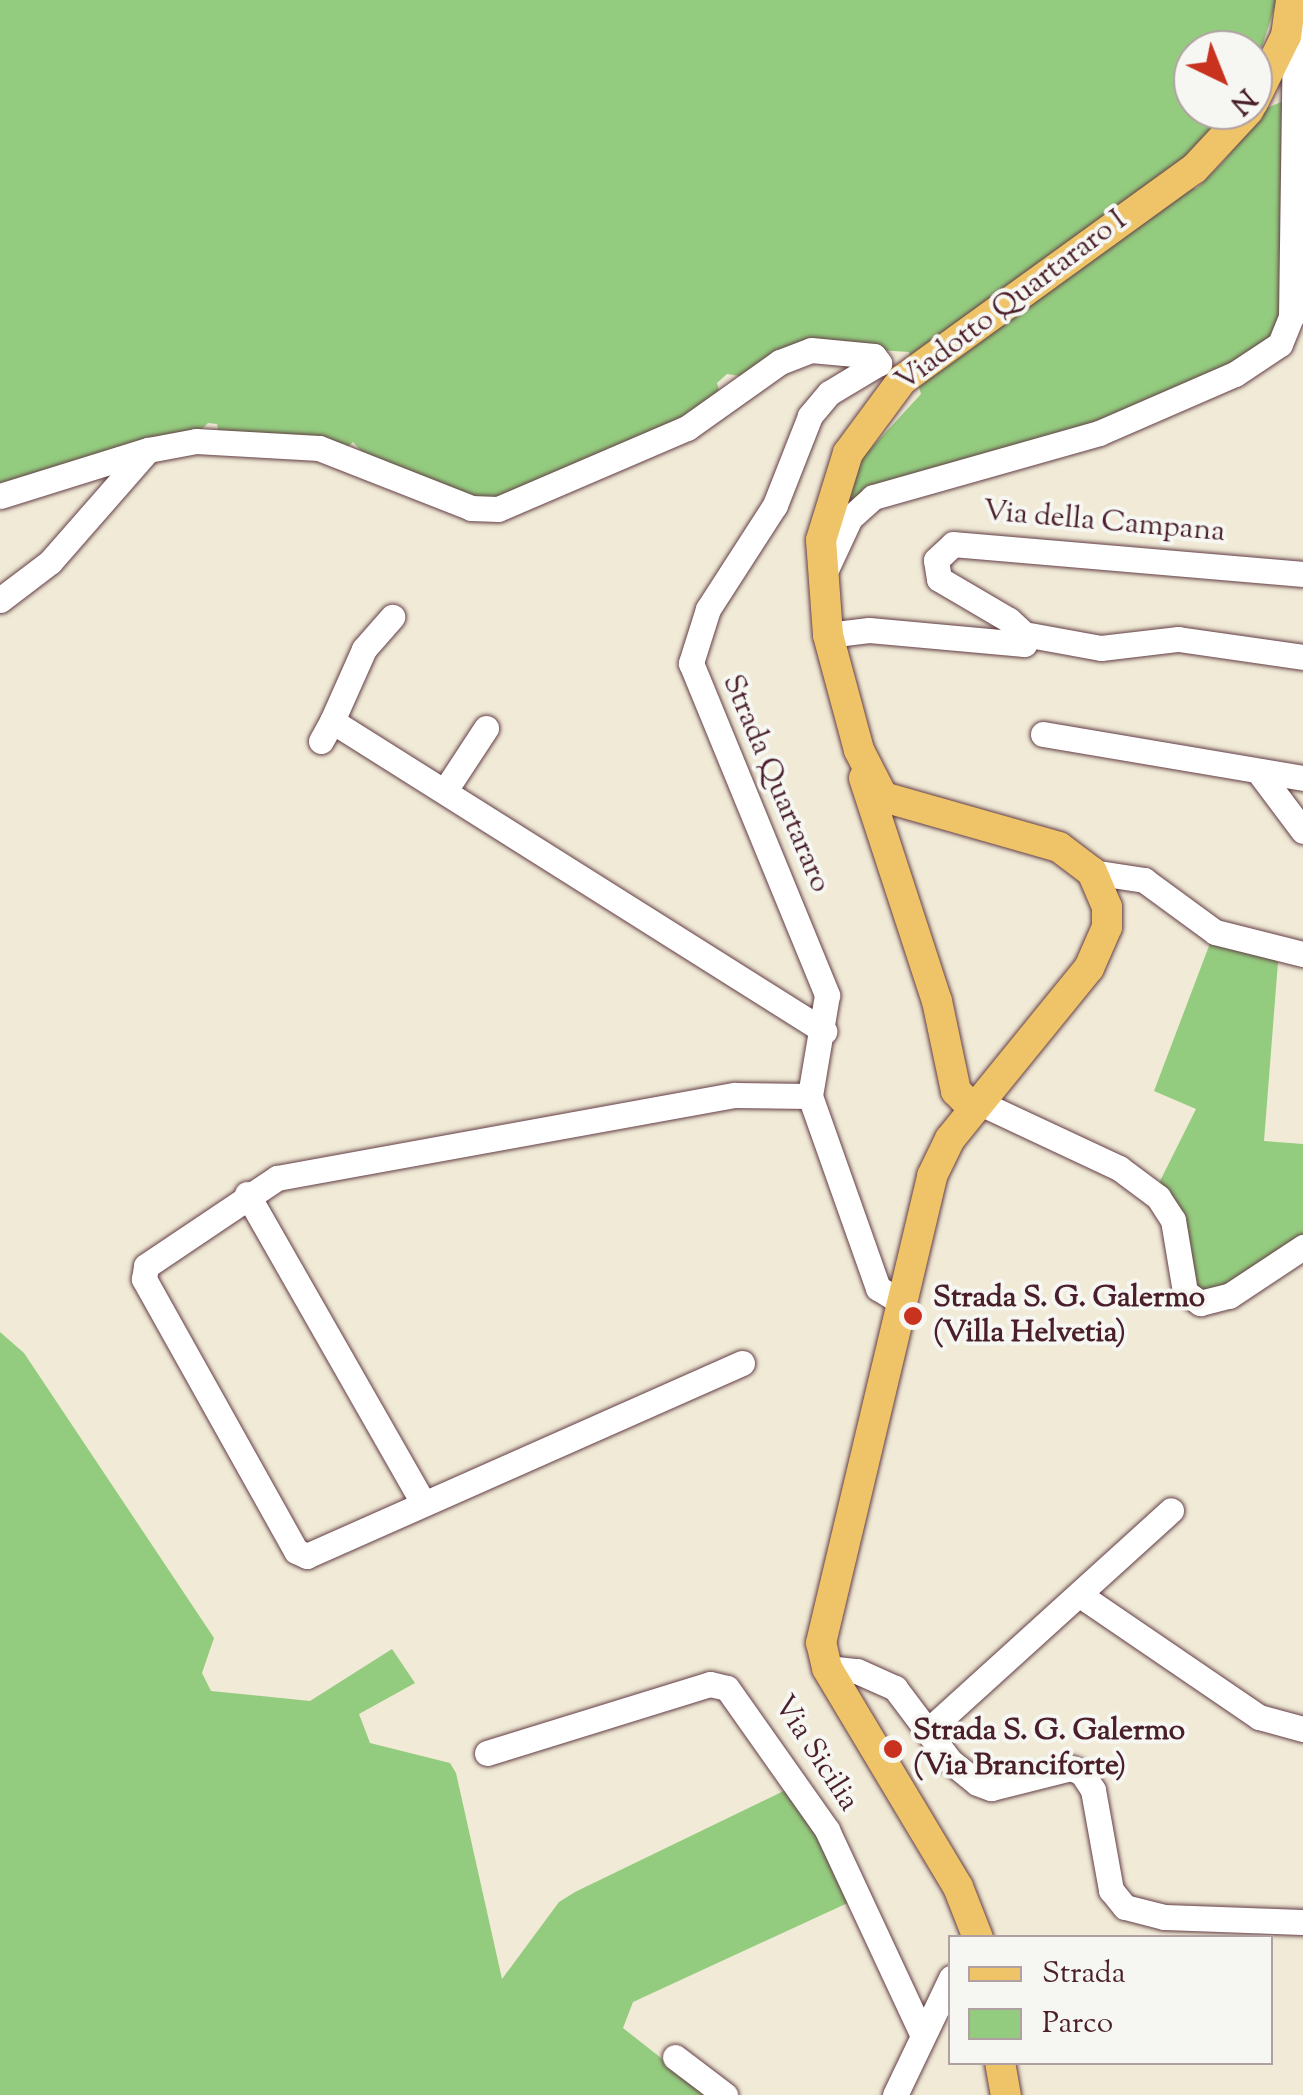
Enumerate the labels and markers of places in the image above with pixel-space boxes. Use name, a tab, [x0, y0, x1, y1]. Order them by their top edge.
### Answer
place label: Strada S. G. Galermo (Villa Helvetia)	[933, 1281, 1205, 1352]
marker: Strada S. G. Galermo (Villa Helvetia)	[902, 1305, 924, 1327]
place label: Strada S. G. Galermo (Via Branciforte)	[913, 1714, 1185, 1784]
marker: Strada S. G. Galermo (Via Branciforte)	[882, 1738, 904, 1760]

